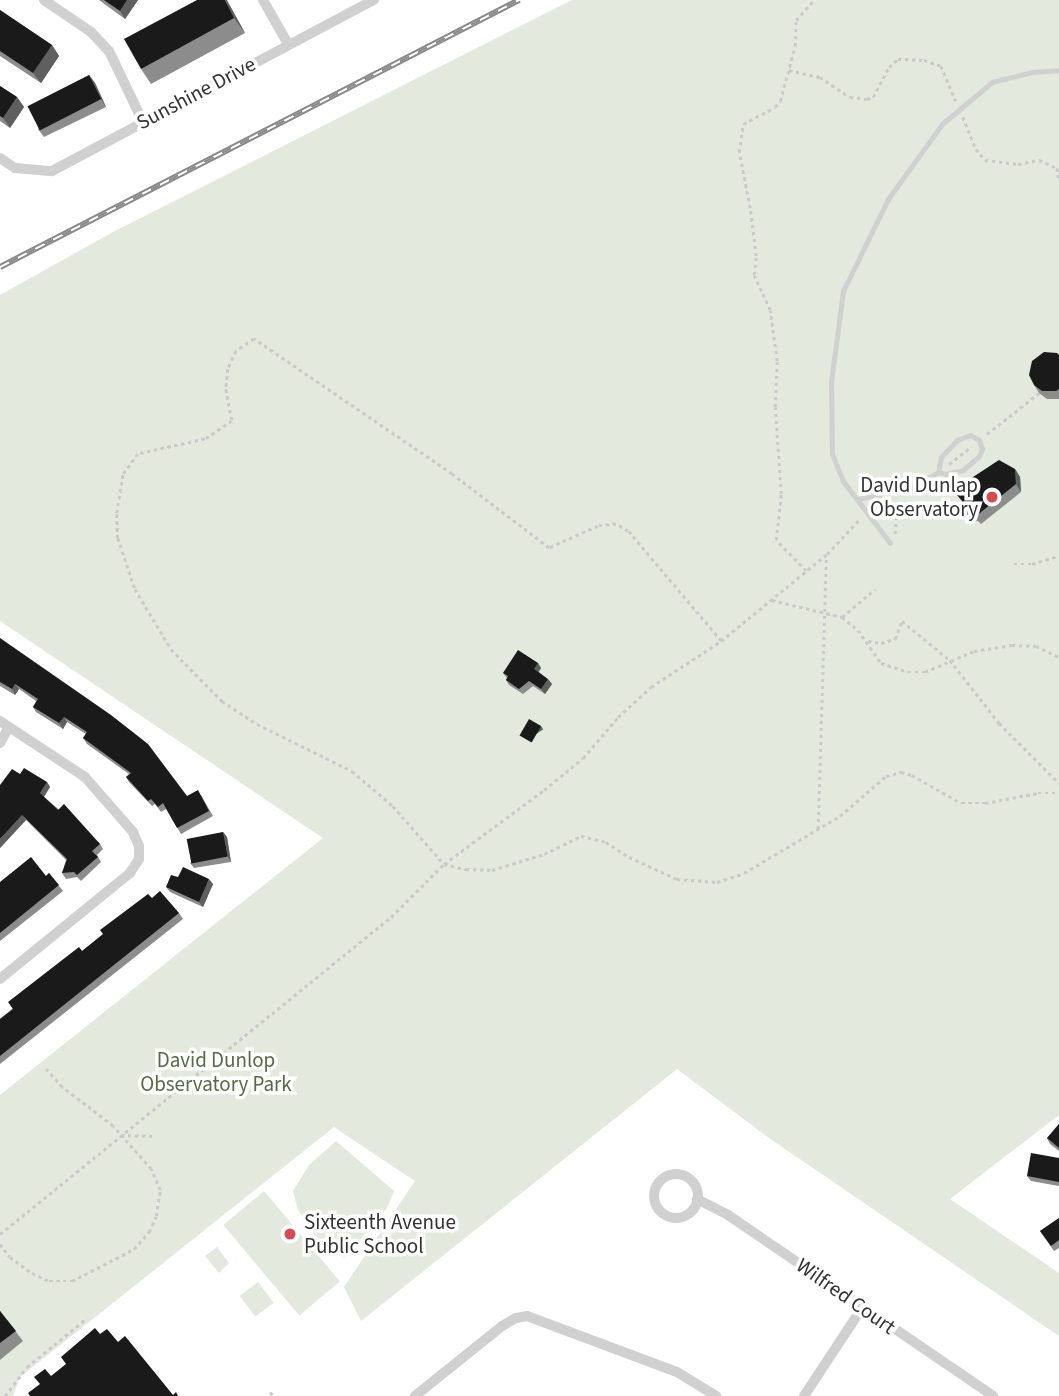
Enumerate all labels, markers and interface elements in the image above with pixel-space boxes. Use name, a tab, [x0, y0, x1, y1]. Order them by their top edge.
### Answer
street label: Sunshine Drive	[132, 51, 260, 135]
place label: David Dunlap Observatory	[860, 472, 978, 522]
marker: David Dunlap Observatory	[984, 489, 1000, 505]
park label: David Dunlop Observatory Park	[140, 1047, 292, 1097]
place label: Sixteenth Avenue Public School	[304, 1209, 456, 1259]
marker: Sixteenth Avenue Public School	[282, 1226, 298, 1242]
street label: Wilfred Court	[791, 1253, 901, 1339]

